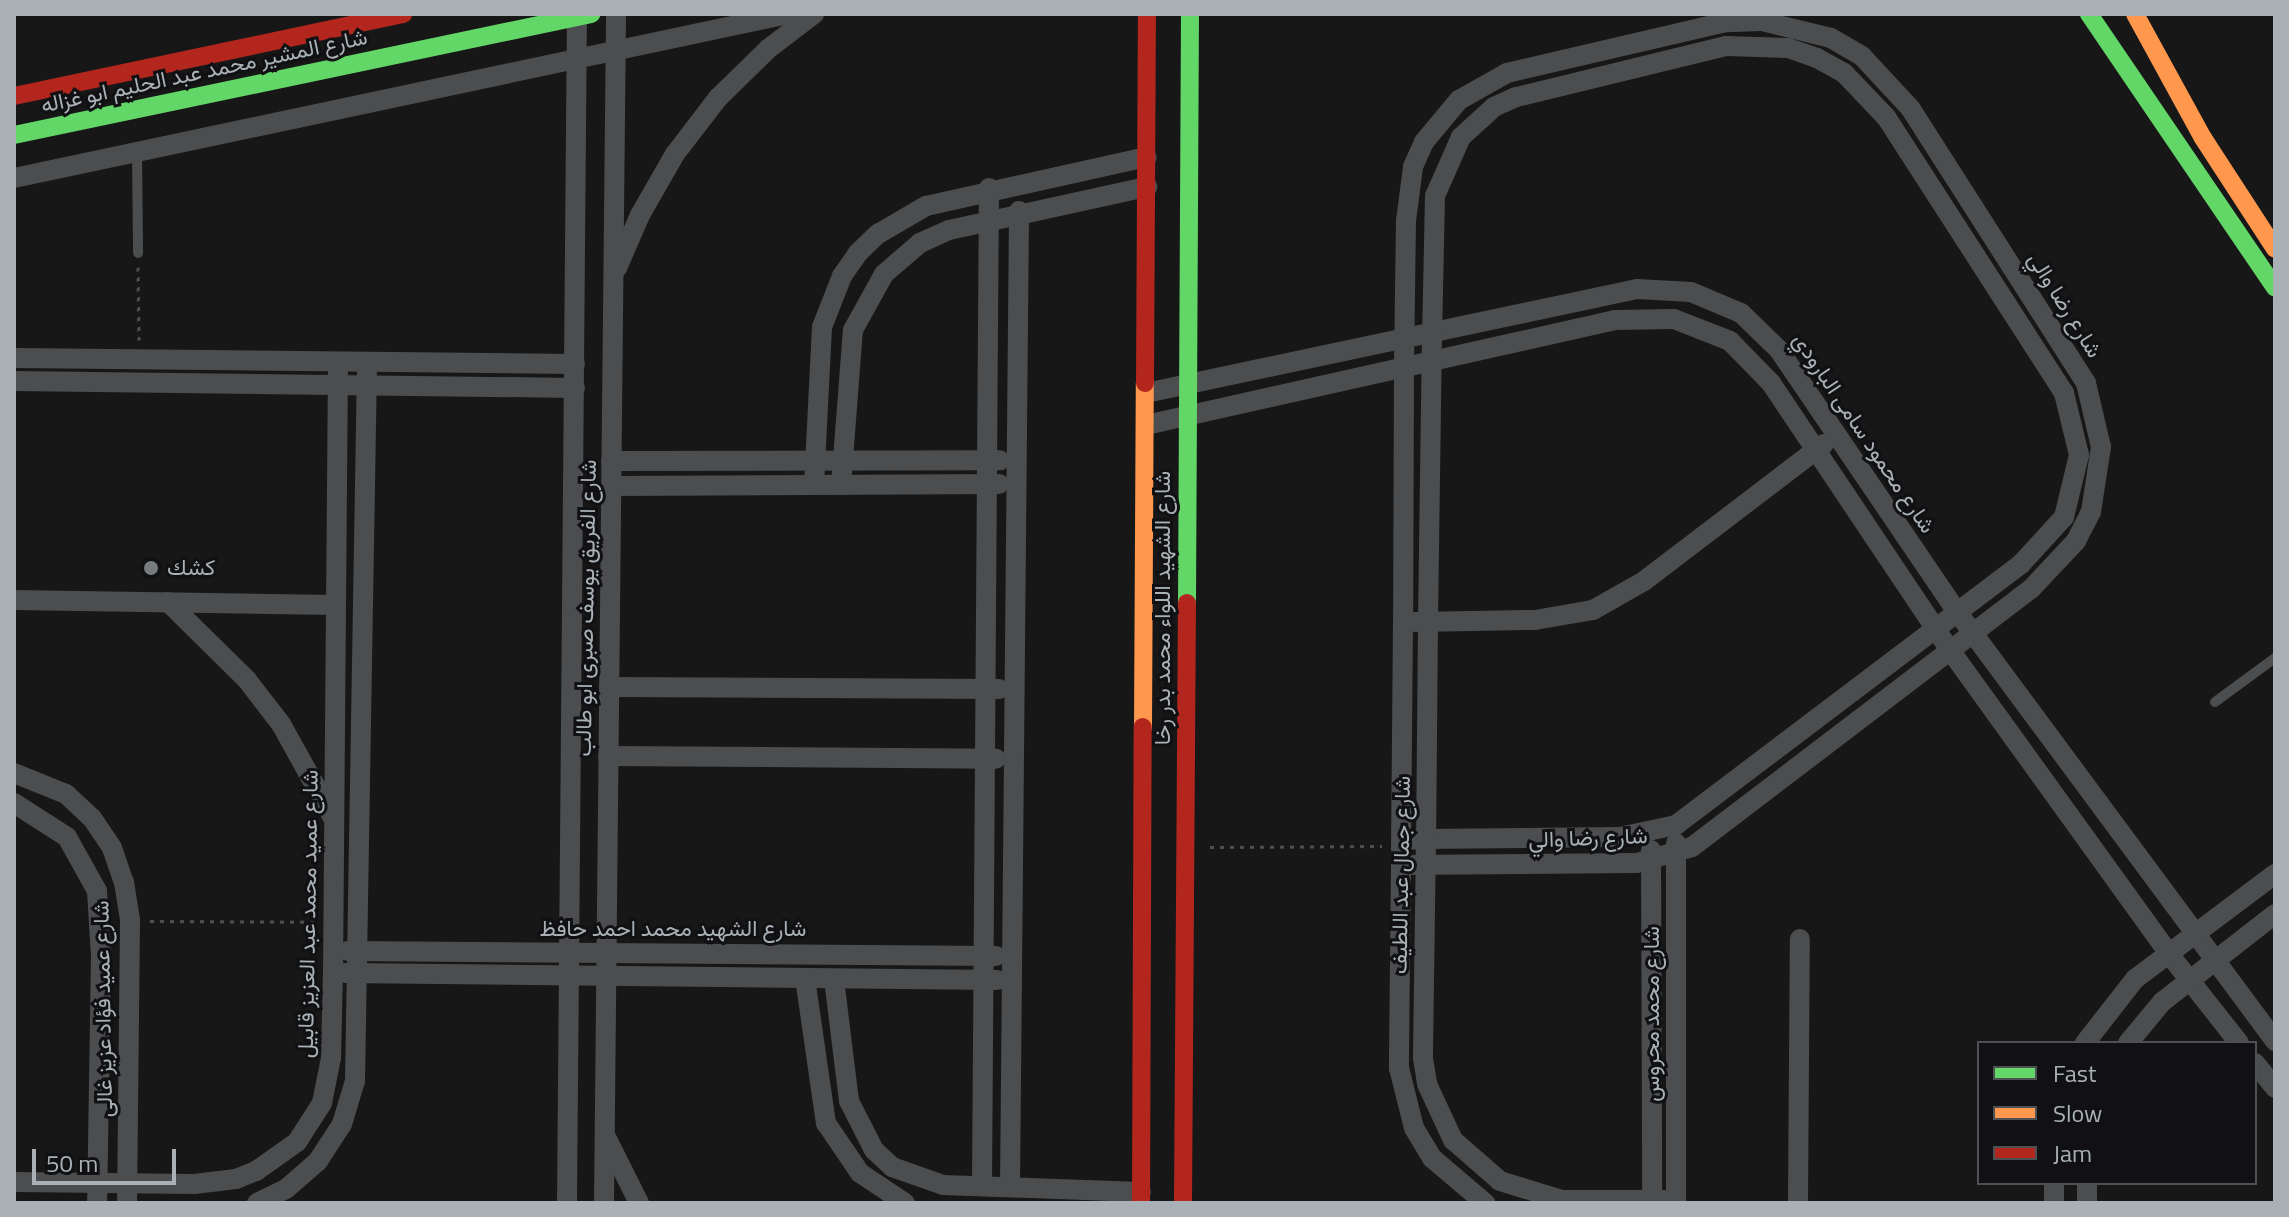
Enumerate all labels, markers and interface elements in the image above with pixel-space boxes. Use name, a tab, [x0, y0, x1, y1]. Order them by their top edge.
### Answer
street label: شارع المشير محمد عبد الحليم ابو غزاله	[38, 23, 370, 119]
street label: شارع رضا والي	[2022, 247, 2108, 363]
street label: شارع محمود سامى البارودي	[1787, 328, 1941, 538]
street label: شارع الفريق يوسف صبرى ابو طالب	[570, 459, 602, 757]
street label: شارع الشهيد اللواء محمد بدر رخا	[1150, 471, 1176, 745]
place label: كشك	[167, 555, 215, 581]
marker: كشك	[142, 559, 160, 577]
street label: شارع عميد محمد عبد العزيز قابيل	[292, 770, 324, 1058]
street label: شارع جمال عبد اللطيف	[1386, 776, 1416, 974]
street label: شارع رضا والي	[1528, 823, 1648, 853]
street label: شارع عميد فؤاد عزيز غالى	[88, 900, 118, 1118]
street label: شارع الشهيد محمد احمد حافظ	[540, 916, 806, 942]
street label: شارع محمد محروس	[1639, 926, 1665, 1102]
legend	[1977, 1041, 2257, 1185]
text: Fast	[2053, 1055, 2096, 1091]
text: Slow	[2053, 1095, 2102, 1131]
scale bar	[36, 1133, 180, 1183]
text: Jam	[2053, 1135, 2092, 1171]
text: 50 m	[46, 1145, 98, 1181]

